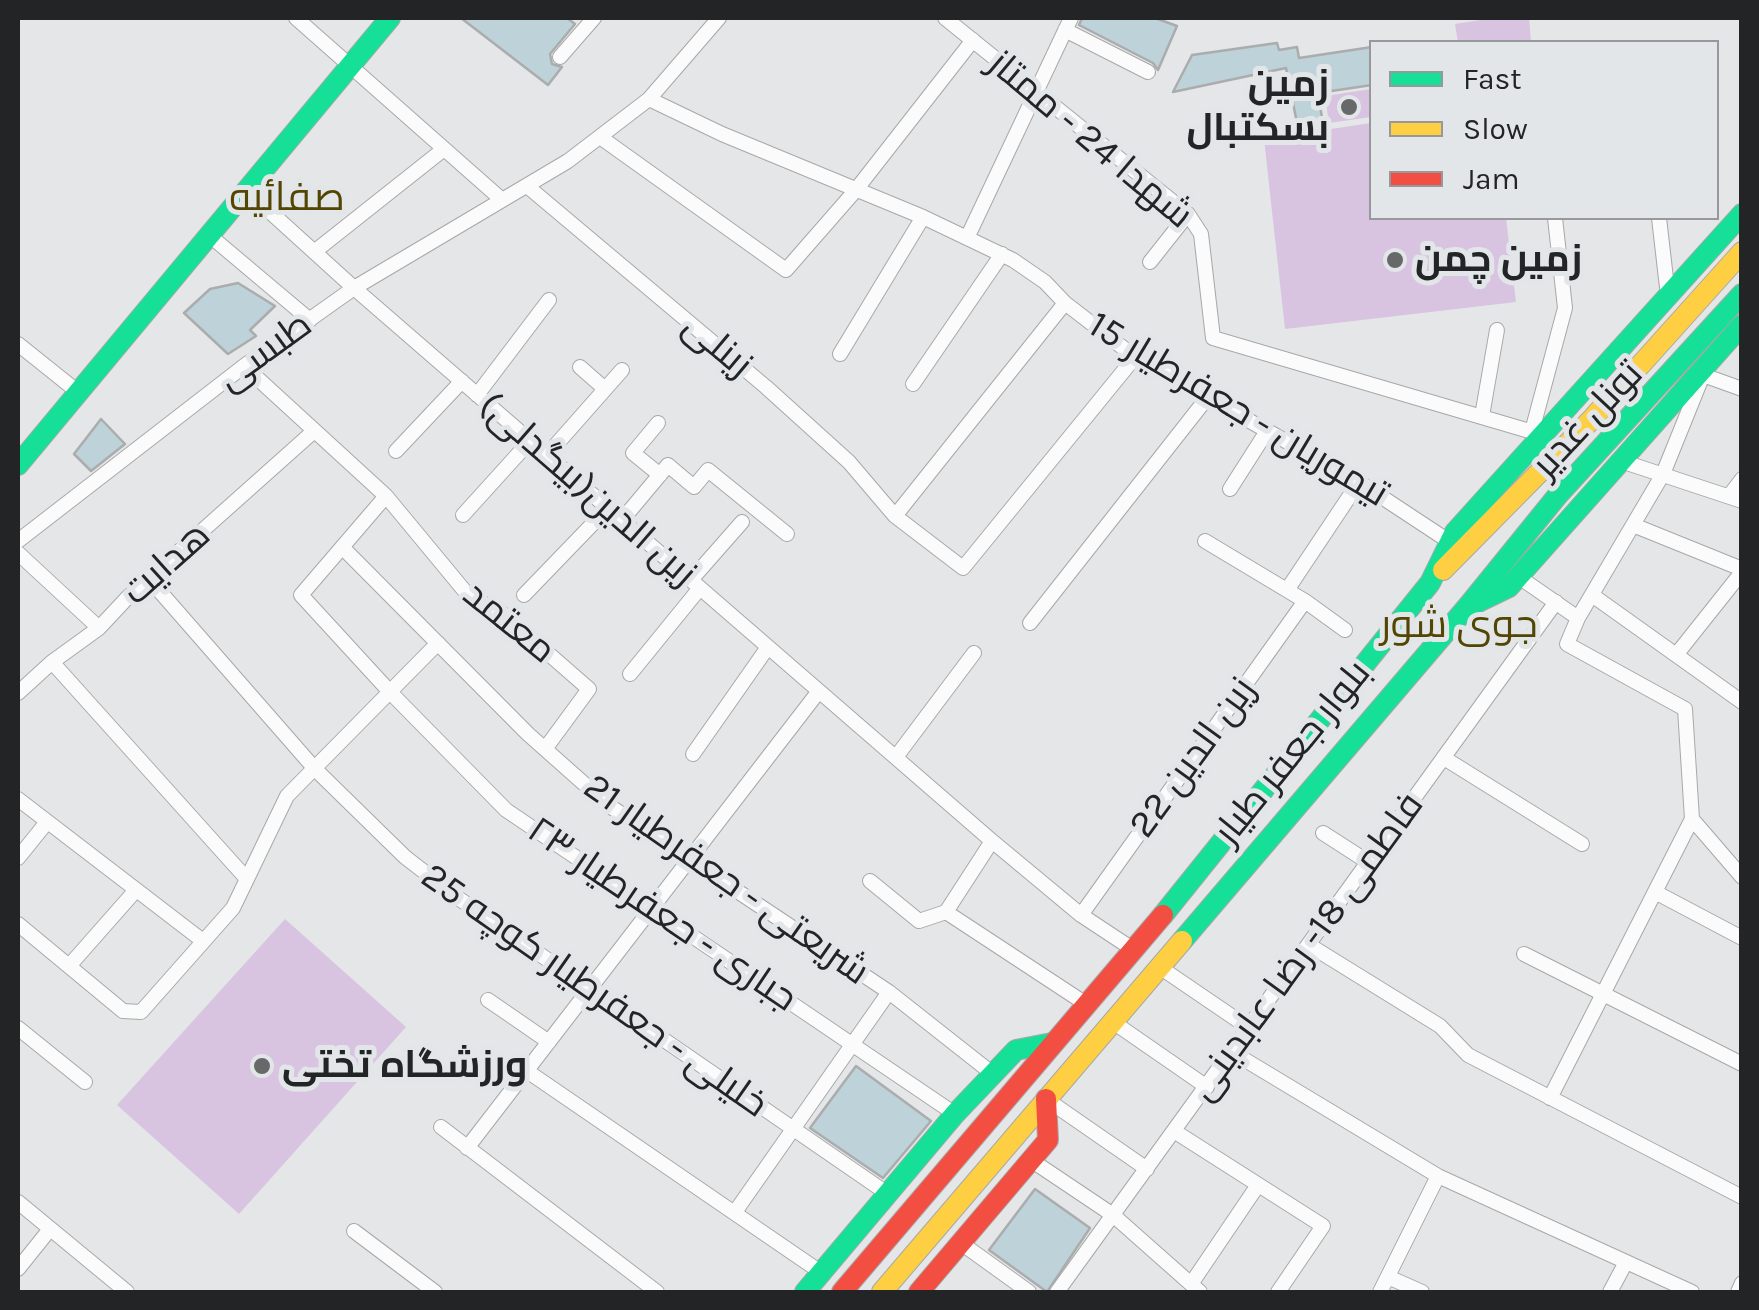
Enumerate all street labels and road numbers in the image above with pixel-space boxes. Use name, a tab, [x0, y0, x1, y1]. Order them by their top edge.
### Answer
street label: شهدا 24 - ممتاز	[978, 41, 1202, 239]
street label: طبسی	[209, 302, 321, 402]
street label: تیموریان - جعفرطیار 15	[1080, 303, 1396, 517]
street label: زینلی	[673, 304, 761, 388]
street label: تونل غدیر	[1523, 352, 1653, 488]
street label: زین الدین(بیگدلی)	[469, 383, 705, 597]
street label: هدایت	[114, 513, 220, 615]
street label: معتمد	[454, 572, 564, 674]
street label: بلوار جعفر طیار	[1205, 652, 1381, 854]
street label: زین الدین 22	[1120, 669, 1266, 847]
street label: شریعتی - جعفرطیار 21	[575, 764, 877, 996]
street label: فاطمی 18- رضا عابدینی	[1180, 784, 1434, 1110]
street label: جباری - جعفرطیار ۲۳	[519, 808, 805, 1022]
street label: خلیلی - جعفرطیار کوچه 25	[412, 854, 776, 1128]

